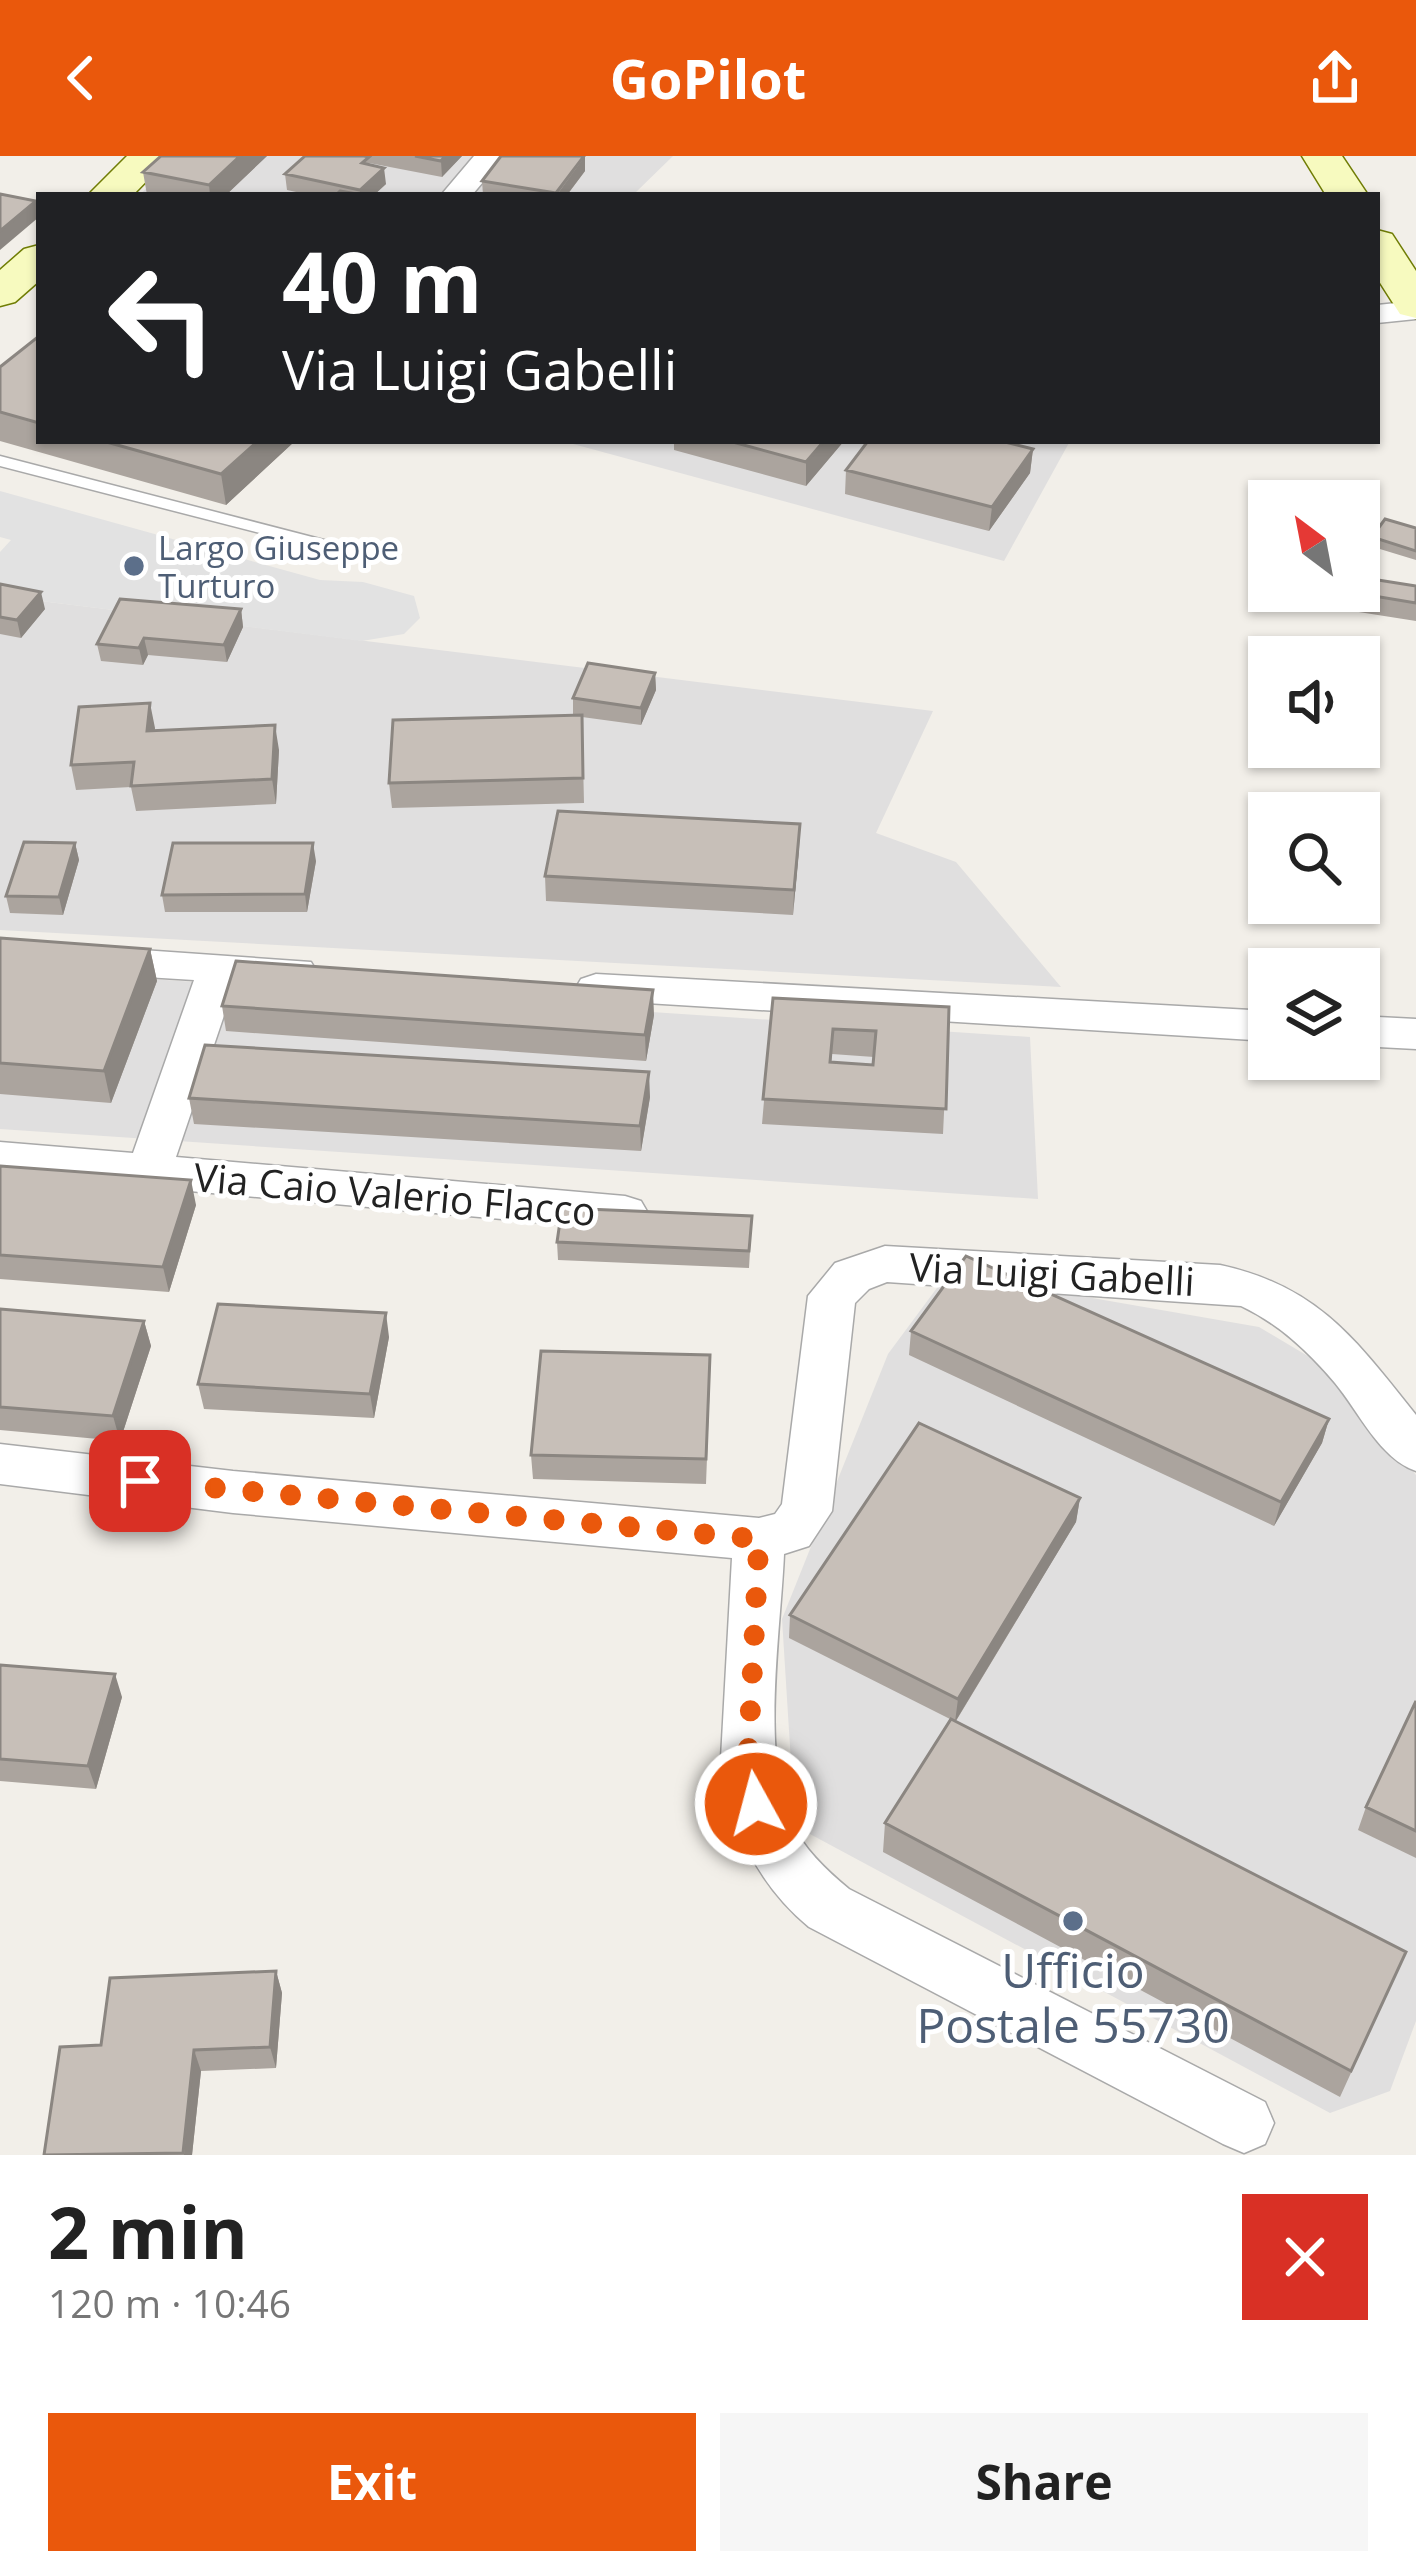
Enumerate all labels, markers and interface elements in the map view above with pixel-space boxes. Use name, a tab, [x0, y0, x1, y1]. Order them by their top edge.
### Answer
text: GoPilot	[610, 41, 806, 115]
icon: back	[48, 45, 114, 111]
icon: share	[1302, 45, 1368, 111]
text: 40 m	[282, 223, 482, 338]
icon: left	[84, 240, 240, 396]
text: Via Luigi Gabelli	[282, 332, 677, 406]
north arrow	[1248, 480, 1380, 612]
map controls	[1248, 480, 1380, 1080]
place label: Largo Giuseppe Turturo	[158, 525, 399, 608]
marker: Largo Giuseppe Turturo	[121, 553, 147, 579]
button: sound	[1248, 636, 1380, 768]
button: search	[1248, 792, 1380, 924]
button: layers	[1248, 948, 1380, 1080]
street label: Via Caio Valerio Flacco	[192, 1149, 598, 1237]
street label: Via Luigi Gabelli	[908, 1239, 1196, 1307]
pin	[89, 1430, 191, 1532]
icon: arrive	[107, 1448, 173, 1514]
position arrow	[693, 1741, 819, 1867]
marker: Ufficio Postale 55730	[1060, 1908, 1086, 1934]
place label: Ufficio Postale 55730	[916, 1937, 1230, 2057]
text: 2 min	[48, 2182, 248, 2280]
button: close	[1242, 2194, 1368, 2320]
text: 120 m · 10:46	[48, 2276, 291, 2329]
button: Exit	[48, 2413, 696, 2551]
button: Share	[720, 2413, 1368, 2551]

